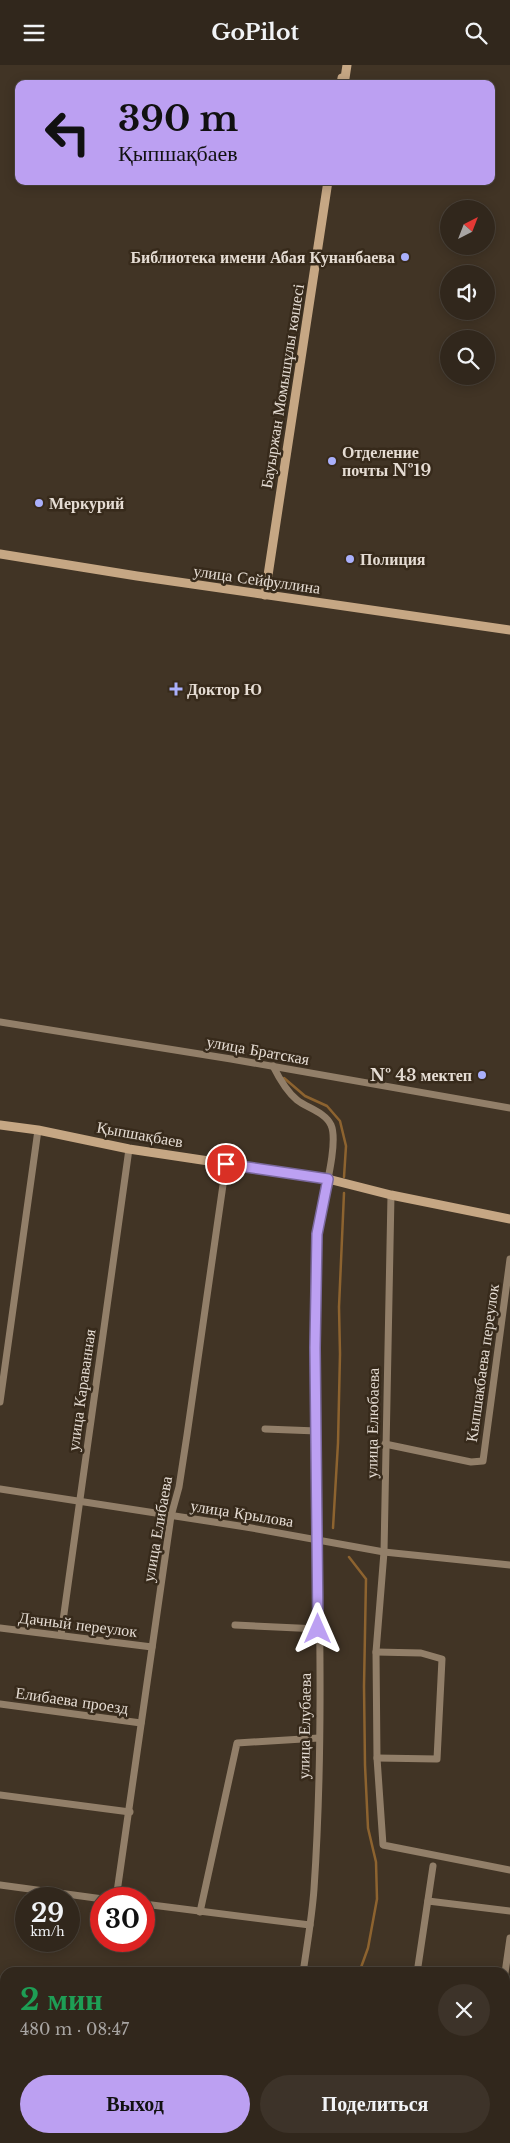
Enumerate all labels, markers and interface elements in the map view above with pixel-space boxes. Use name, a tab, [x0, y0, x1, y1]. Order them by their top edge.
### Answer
icon: menu	[20, 19, 48, 47]
text: GoPilot	[211, 19, 299, 46]
icon: search	[462, 19, 490, 47]
text: 390 m	[118, 97, 238, 140]
icon: left	[35, 100, 100, 165]
text: Қыпшақбаев	[118, 140, 238, 167]
north arrow	[440, 200, 495, 255]
map controls	[440, 200, 495, 385]
place label: Библиотека имени Абая Кунанбаева	[130, 247, 395, 267]
marker: Библиотека имени Абая Кунанбаева	[399, 251, 411, 263]
button: sound	[440, 265, 495, 320]
street label: Бауыржан Момышұлы көшесі	[256, 282, 308, 490]
button: search	[440, 330, 495, 385]
place label: Отделение почты №19	[342, 442, 432, 480]
marker: Отделение почты №19	[326, 455, 338, 467]
place label: Меркурий	[49, 493, 124, 513]
marker: Меркурий	[33, 497, 45, 509]
place label: Полиция	[360, 549, 426, 569]
marker: Полиция	[344, 553, 356, 565]
street label: улица Сейфуллина	[192, 560, 322, 598]
place label: Доктор Ю	[187, 679, 262, 699]
marker: Доктор Ю	[169, 682, 183, 696]
street label: улица Братская	[205, 1031, 312, 1069]
place label: № 43 мектеп	[370, 1065, 472, 1085]
marker: № 43 мектеп	[476, 1069, 488, 1081]
street label: Қыпшақбаев	[95, 1117, 185, 1151]
pin	[205, 1143, 247, 1185]
icon: arrive	[212, 1150, 240, 1178]
street label: Кыпшакбаева переулок	[461, 1282, 503, 1443]
street label: улица Караванная	[63, 1327, 100, 1452]
street label: улица Елюбаева	[361, 1368, 383, 1478]
street label: улица Елибаева	[138, 1474, 176, 1584]
street label: улица Крылова	[189, 1495, 295, 1531]
position arrow	[291, 1602, 343, 1654]
street label: Дачный переулок	[18, 1607, 139, 1641]
street label: улица Елубаева	[293, 1673, 315, 1779]
street label: Елибаева проезд	[14, 1682, 130, 1718]
speed limit sign: 30	[90, 1887, 155, 1952]
text: 29	[31, 1898, 64, 1929]
text: km/h	[30, 1924, 65, 1939]
text: 2 мин	[20, 1981, 103, 2018]
button: close	[438, 1984, 490, 2036]
text: 480 m · 08:47	[20, 2019, 129, 2039]
button: Выход	[20, 2075, 250, 2133]
button: Поделиться	[260, 2075, 490, 2133]

